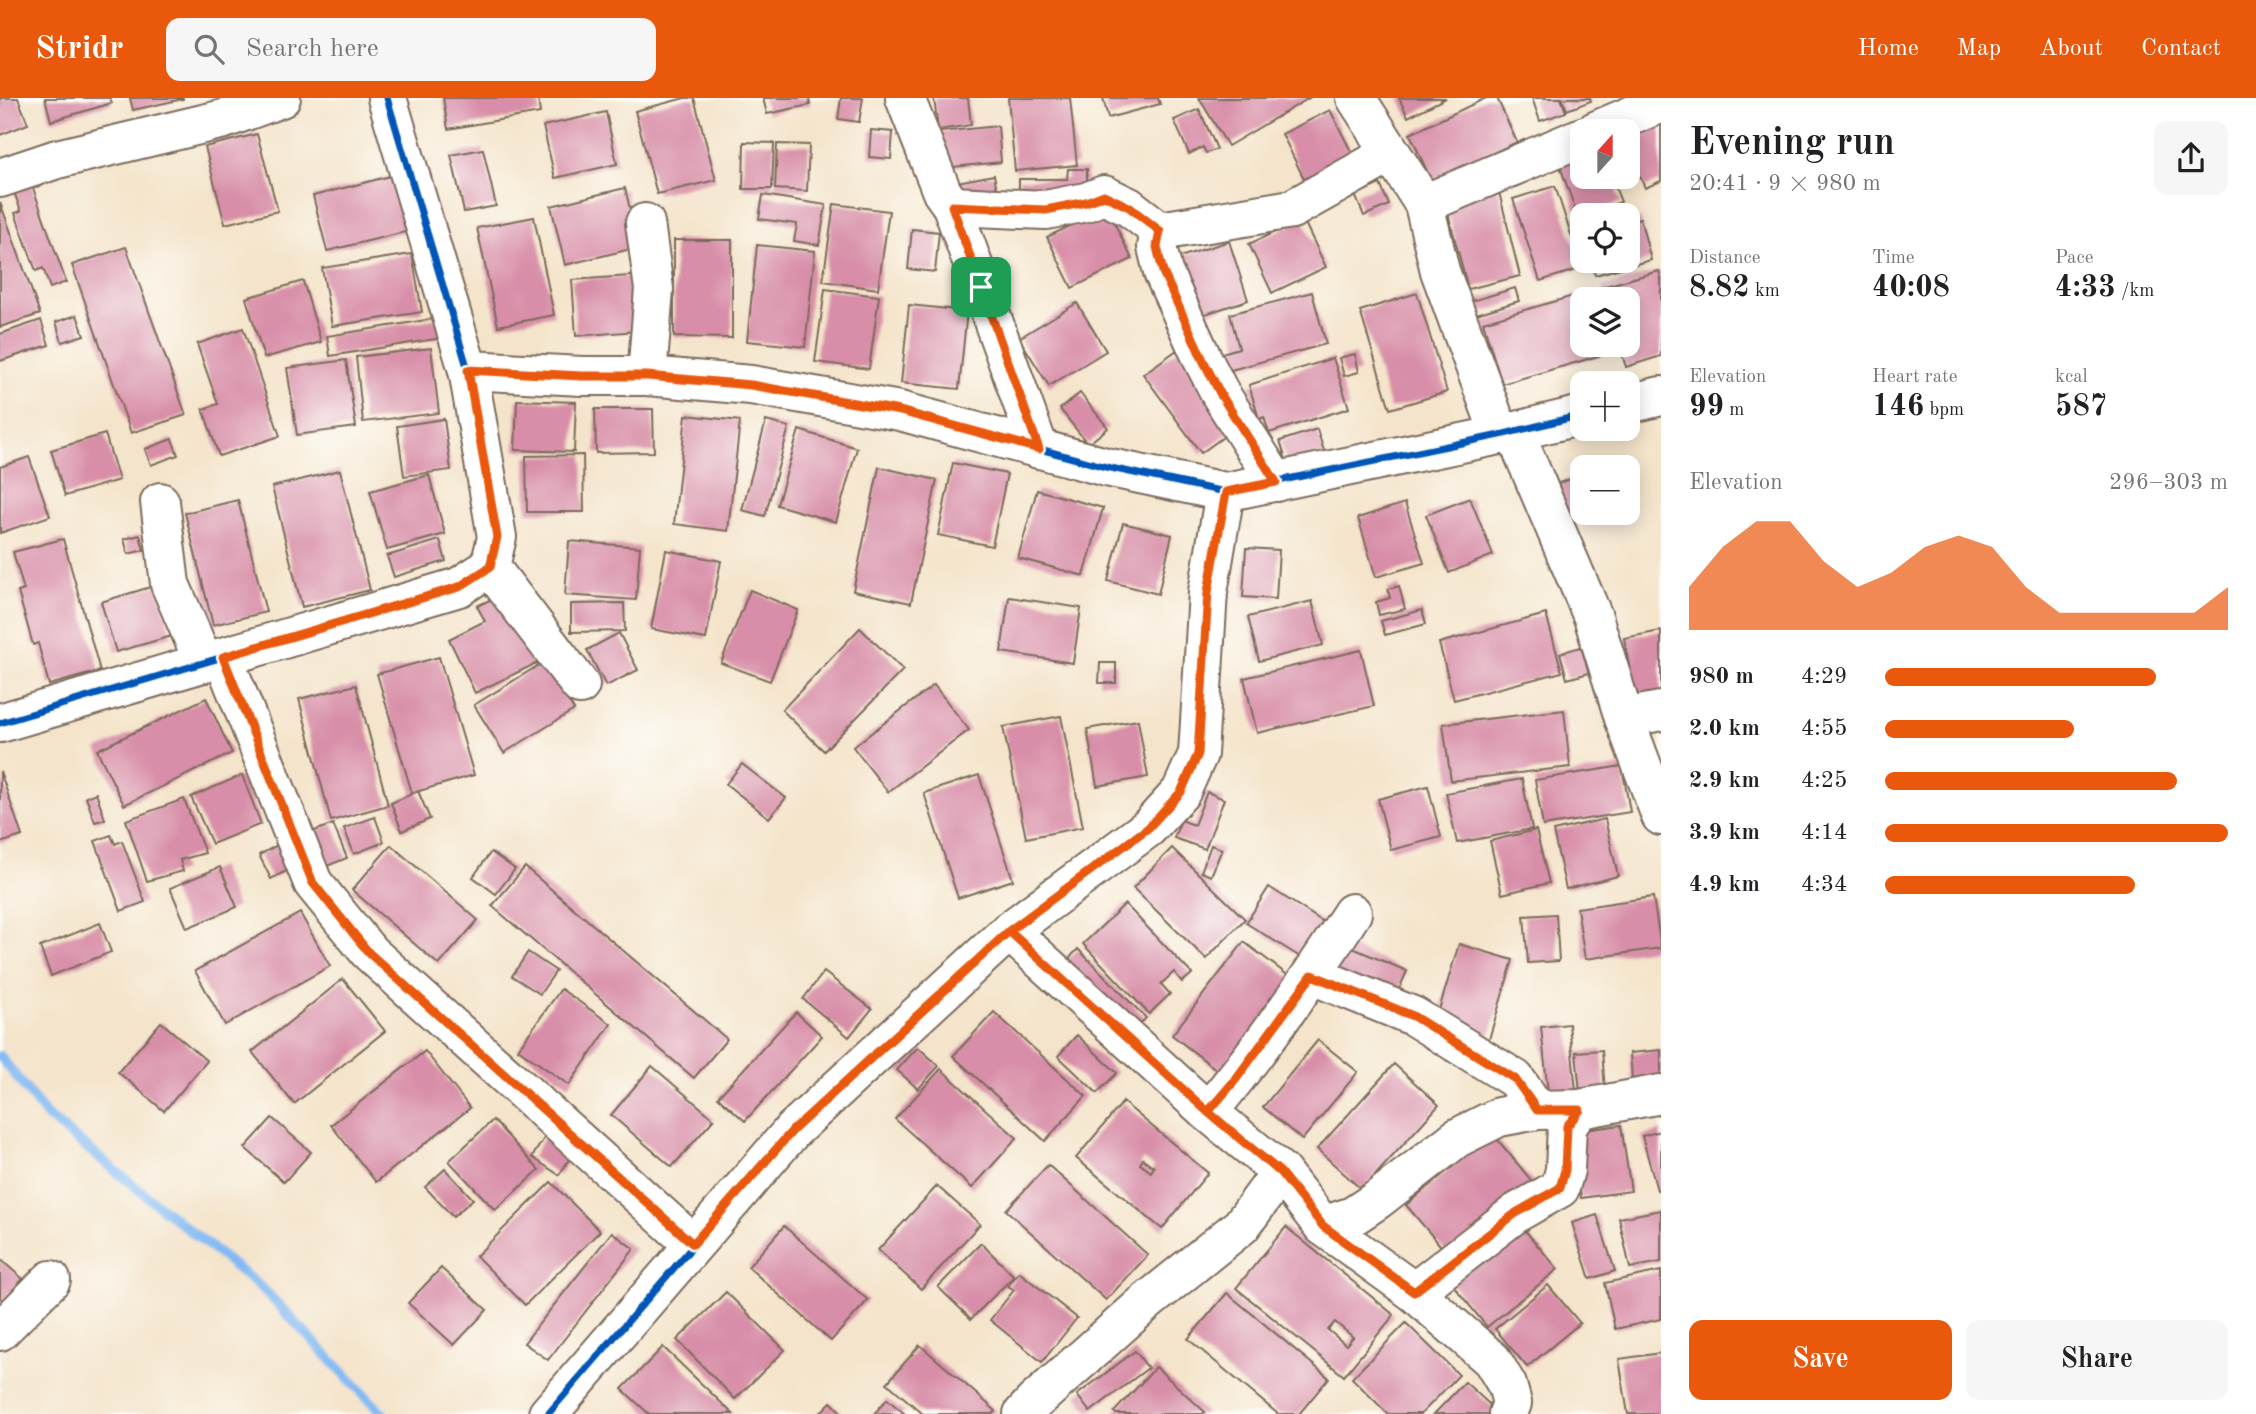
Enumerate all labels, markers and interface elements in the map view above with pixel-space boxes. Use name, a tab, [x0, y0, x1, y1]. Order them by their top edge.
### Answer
search box	[166, 18, 656, 81]
icon: search	[190, 30, 228, 68]
text: Stridr	[35, 33, 124, 66]
text: Search here	[246, 36, 379, 62]
text: Home	[1858, 37, 1919, 61]
text: Map	[1957, 37, 2001, 61]
text: About	[2039, 37, 2103, 61]
text: Contact	[2141, 37, 2221, 61]
north arrow	[1570, 119, 1640, 189]
map controls	[1570, 119, 1640, 525]
button: share	[2154, 121, 2228, 195]
text: Evening run	[1689, 125, 1895, 163]
text: 20:41 · 9 × 980 m	[1689, 172, 1881, 195]
button: locate	[1570, 203, 1640, 273]
text: Distance	[1689, 249, 1761, 268]
text: Time	[1872, 249, 1915, 268]
text: Pace	[2055, 249, 2094, 268]
pin	[951, 257, 1011, 317]
icon: arrive	[962, 268, 1000, 306]
text: 8.82	[1689, 273, 1750, 303]
text: 40:08	[1872, 273, 1950, 303]
text: 4:33	[2055, 273, 2116, 303]
text: km	[1750, 282, 1780, 301]
text: /km	[2116, 282, 2154, 301]
button: layers	[1570, 287, 1640, 357]
text: Elevation	[1689, 368, 1766, 387]
text: Heart rate	[1872, 368, 1957, 387]
text: kcal	[2055, 368, 2088, 387]
button: +	[1570, 371, 1640, 441]
text: 99	[1689, 392, 1724, 422]
text: 146	[1872, 392, 1924, 422]
text: 587	[2055, 392, 2107, 422]
text: m	[1724, 401, 1744, 420]
text: bpm	[1924, 401, 1964, 420]
button: −	[1570, 455, 1640, 525]
text: Elevation	[1689, 471, 1783, 494]
text: 296–303 m	[2109, 471, 2228, 494]
text: 980 m	[1689, 665, 1754, 688]
text: 4:29	[1801, 665, 1847, 688]
text: 2.0 km	[1689, 717, 1760, 740]
text: 4:55	[1801, 717, 1847, 740]
text: 2.9 km	[1689, 769, 1760, 792]
text: 4:25	[1801, 769, 1847, 792]
text: 3.9 km	[1689, 821, 1760, 844]
text: 4:14	[1801, 821, 1847, 844]
text: 4.9 km	[1689, 873, 1760, 896]
text: 4:34	[1801, 873, 1847, 896]
button: Save	[1689, 1320, 1952, 1400]
button: Share	[1966, 1320, 2228, 1400]

